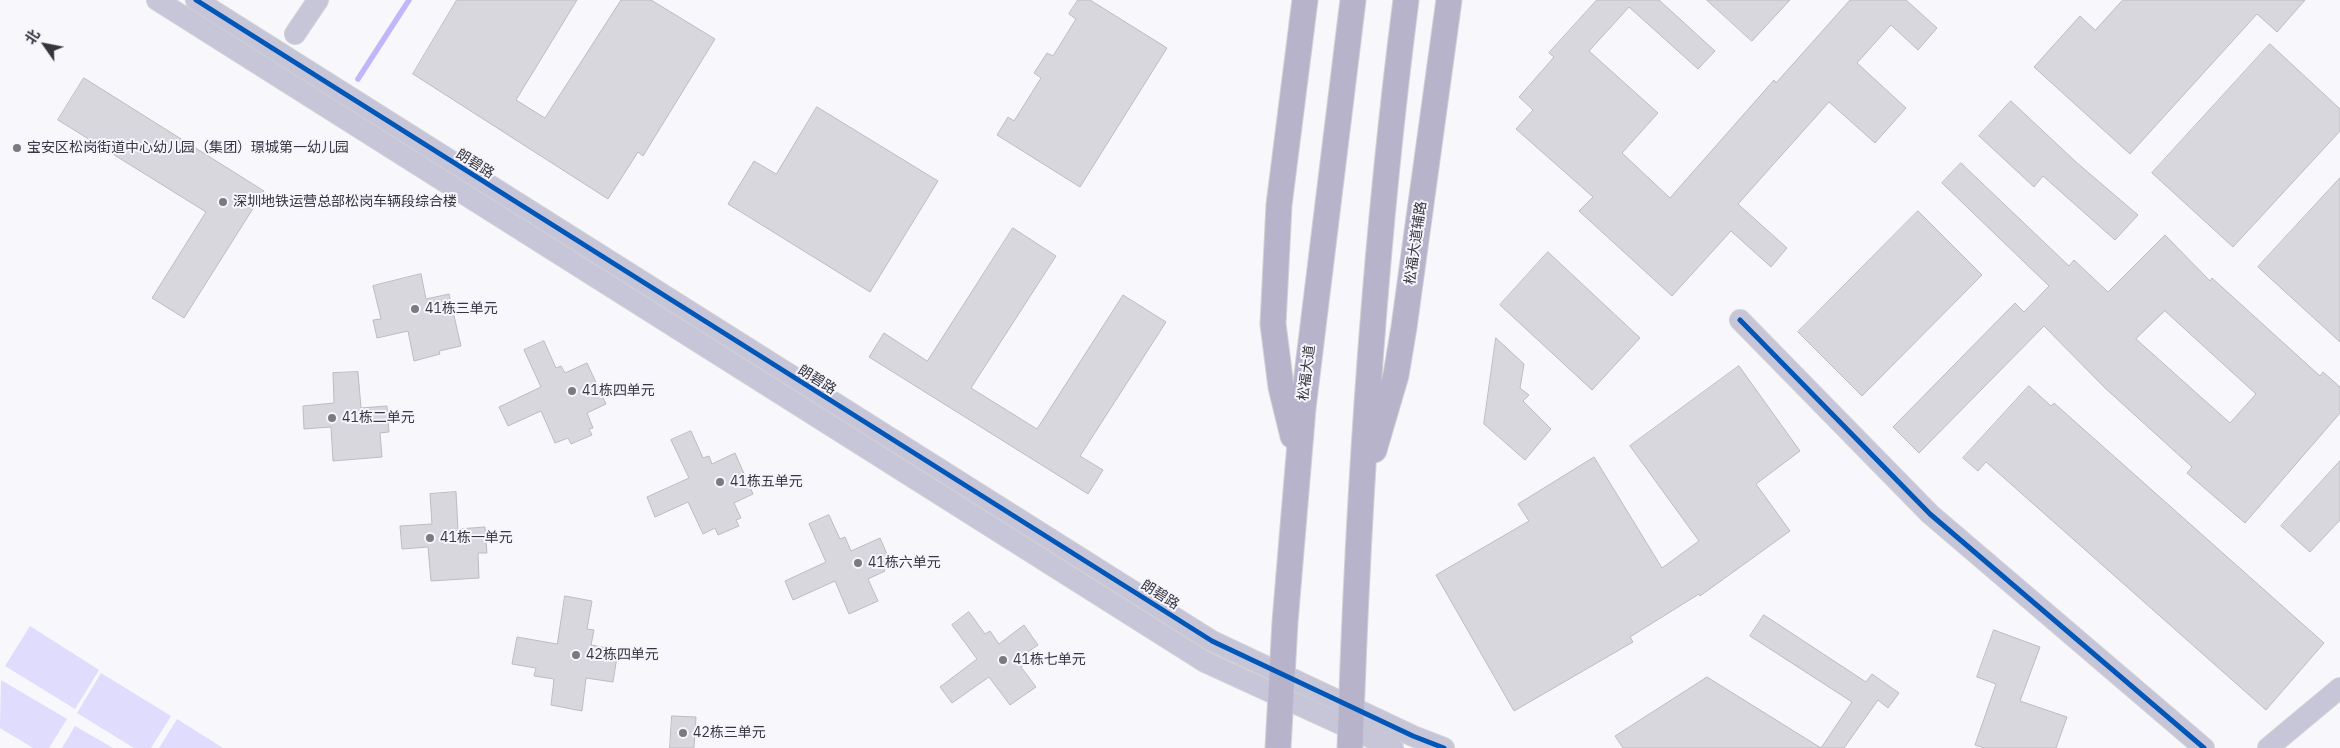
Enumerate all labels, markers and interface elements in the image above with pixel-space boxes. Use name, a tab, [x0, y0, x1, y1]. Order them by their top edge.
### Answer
north arrow	[20, 20, 70, 70]
text: 北	[21, 26, 44, 48]
place label: 宝安区松岗街道中心幼儿园（集团）璟城第一幼儿园	[27, 140, 349, 156]
marker: 宝安区松岗街道中心幼儿园（集团）璟城第一幼儿园	[11, 142, 23, 154]
street label: 朗碧路	[453, 146, 497, 182]
place label: 深圳地铁运营总部松岗车辆段综合楼	[233, 194, 457, 210]
marker: 深圳地铁运营总部松岗车辆段综合楼	[217, 196, 229, 208]
street label: 松福大道辅路	[1402, 200, 1430, 286]
place label: 41栋三单元	[425, 301, 498, 317]
marker: 41栋三单元	[409, 303, 421, 315]
street label: 松福大道	[1295, 344, 1319, 402]
street label: 朗碧路	[795, 362, 839, 398]
place label: 41栋四单元	[582, 383, 655, 399]
marker: 41栋四单元	[566, 385, 578, 397]
place label: 41栋二单元	[342, 410, 415, 426]
marker: 41栋二单元	[326, 412, 338, 424]
place label: 41栋五单元	[730, 474, 803, 490]
marker: 41栋五单元	[714, 476, 726, 488]
place label: 41栋一单元	[440, 530, 513, 546]
marker: 41栋一单元	[424, 532, 436, 544]
place label: 41栋六单元	[868, 555, 941, 571]
marker: 41栋六单元	[852, 557, 864, 569]
street label: 朗碧路	[1138, 577, 1182, 613]
place label: 42栋四单元	[586, 647, 659, 663]
marker: 42栋四单元	[570, 649, 582, 661]
place label: 41栋七单元	[1013, 652, 1086, 668]
marker: 41栋七单元	[997, 654, 1009, 666]
place label: 42栋三单元	[693, 725, 766, 741]
marker: 42栋三单元	[677, 727, 689, 739]

